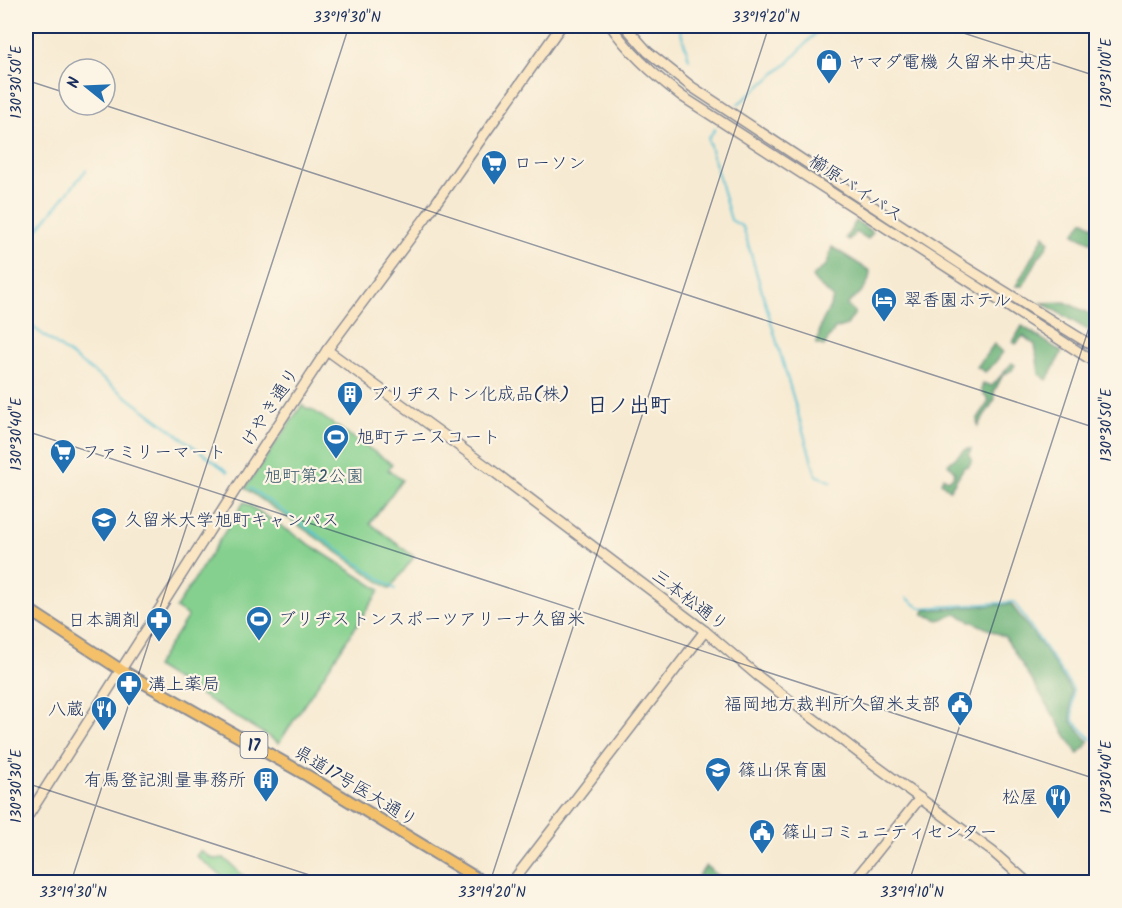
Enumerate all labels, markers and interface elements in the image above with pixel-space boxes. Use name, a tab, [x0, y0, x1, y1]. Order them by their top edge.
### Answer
text: 33°19'30"N	[313, 6, 381, 30]
text: 33°19'20"N	[732, 6, 800, 30]
text: 130°31'00"E	[1095, 37, 1119, 108]
text: 130°30'50"E	[5, 44, 29, 119]
shop icon: ヤマダ電機 久留米中央店	[814, 47, 844, 85]
place label: ヤマダ電機 久留米中央店	[848, 49, 1053, 78]
north arrow	[57, 57, 117, 117]
text: N	[61, 74, 88, 91]
supermarket icon: ローソン	[479, 148, 509, 186]
street label: 櫛原バイパス	[802, 148, 908, 231]
place label: ローソン	[514, 150, 586, 179]
hotel icon: 翠香園ホテル	[869, 285, 899, 323]
place label: 翠香園ホテル	[904, 287, 1011, 316]
street label: けやき通り	[235, 362, 308, 453]
building icon: ブリヂストン化成品(株)	[335, 379, 365, 417]
place label: ブリヂストン化成品(株)	[370, 381, 569, 410]
text: 130°30'50"E	[1095, 387, 1119, 462]
district label: 日ノ出町	[587, 390, 671, 423]
text: 130°30'40"E	[5, 396, 29, 471]
sports icon: 旭町テニスコート	[321, 422, 351, 460]
place label: 旭町テニスコート	[356, 424, 500, 453]
supermarket icon: ファミリーマート	[48, 437, 78, 475]
place label: ファミリーマート	[82, 439, 226, 468]
park label: 旭町第2公園	[264, 463, 364, 492]
school or university icon: 久留米大学旭町キャンパス	[89, 505, 119, 543]
place label: 久留米大学旭町キャンパス	[124, 507, 339, 536]
street label: 三本松通り	[644, 563, 734, 640]
sports icon: ブリヂストンスポーツアリーナ久留米	[244, 604, 274, 642]
pharmacy icon: 日本調剤	[144, 605, 174, 643]
place label: ブリヂストンスポーツアリーナ久留米	[278, 606, 585, 635]
place label: 日本調剤	[68, 607, 140, 636]
pharmacy icon: 溝上薬局	[114, 669, 144, 707]
place label: 溝上薬局	[148, 671, 220, 700]
public building icon: 福岡地方裁判所久留米支部	[945, 689, 975, 727]
place label: 福岡地方裁判所久留米支部	[724, 691, 940, 720]
restaurant icon: 八蔵	[89, 694, 119, 732]
place label: 八蔵	[48, 696, 84, 725]
road number: 17	[240, 732, 268, 758]
street label: 県道17号医大通り	[288, 739, 423, 836]
text: 130°30'40"E	[1095, 739, 1119, 814]
text: 130°30'30"E	[5, 748, 29, 823]
school or university icon: 篠山保育園	[703, 755, 733, 793]
place label: 篠山保育園	[738, 757, 828, 786]
building icon: 有馬登記測量事務所	[251, 765, 281, 803]
place label: 有馬登記測量事務所	[84, 767, 246, 796]
restaurant icon: 松屋	[1043, 782, 1073, 820]
place label: 松屋	[1002, 784, 1038, 813]
public building icon: 篠山コミュニティセンター	[747, 817, 777, 855]
place label: 篠山コミュニティセンター	[782, 819, 997, 848]
text: 33°19'30"N	[39, 881, 107, 905]
text: 33°19'20"N	[458, 881, 526, 905]
text: 33°19'10"N	[880, 881, 944, 905]

